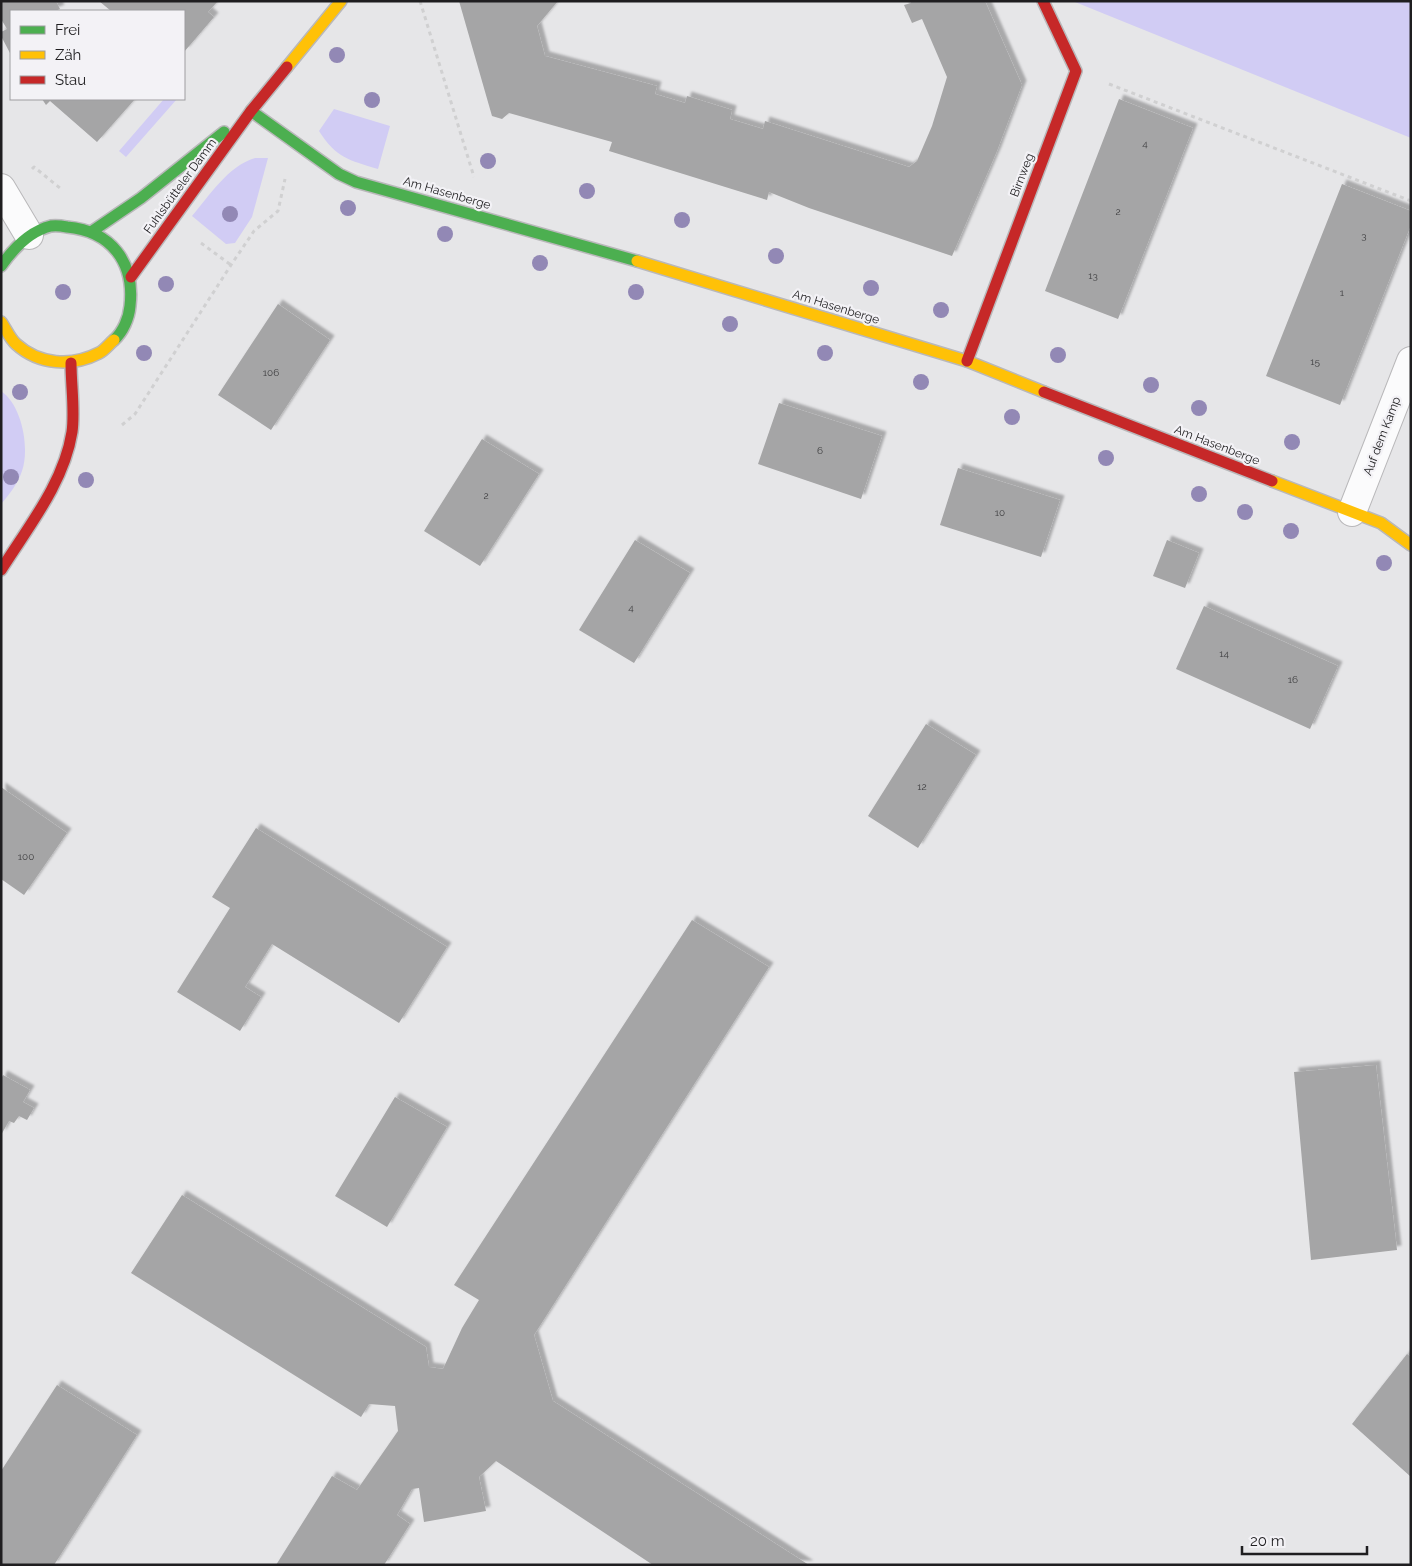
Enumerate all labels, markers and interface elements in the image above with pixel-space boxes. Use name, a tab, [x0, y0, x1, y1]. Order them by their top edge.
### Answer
legend	[10, 10, 185, 100]
text: Frei	[55, 21, 80, 39]
text: Zäh	[55, 46, 81, 64]
text: Stau	[55, 71, 86, 89]
street label: Fuhlsbütteler Damm	[141, 136, 219, 236]
house number: 4	[1142, 138, 1148, 149]
street label: Birnweg	[1007, 151, 1037, 199]
street label: Am Hasenberge	[402, 174, 492, 212]
house number: 2	[1115, 206, 1121, 217]
house number: 3	[1361, 230, 1367, 241]
house number: 13	[1088, 270, 1098, 281]
street label: Am Hasenberge	[791, 287, 881, 327]
house number: 1	[1340, 287, 1345, 298]
house number: 15	[1310, 356, 1320, 367]
house number: 106	[263, 367, 279, 378]
street label: Auf dem Kamp	[1361, 395, 1403, 477]
street label: Am Hasenberge	[1172, 422, 1262, 468]
house number: 6	[817, 445, 823, 456]
house number: 2	[483, 490, 489, 501]
house number: 10	[995, 507, 1005, 518]
house number: 4	[628, 602, 634, 613]
house number: 14	[1219, 648, 1229, 659]
house number: 16	[1288, 674, 1298, 685]
house number: 12	[917, 781, 927, 792]
house number: 100	[18, 851, 34, 862]
scale bar	[1242, 1524, 1367, 1556]
text: 20 m	[1250, 1532, 1285, 1550]

